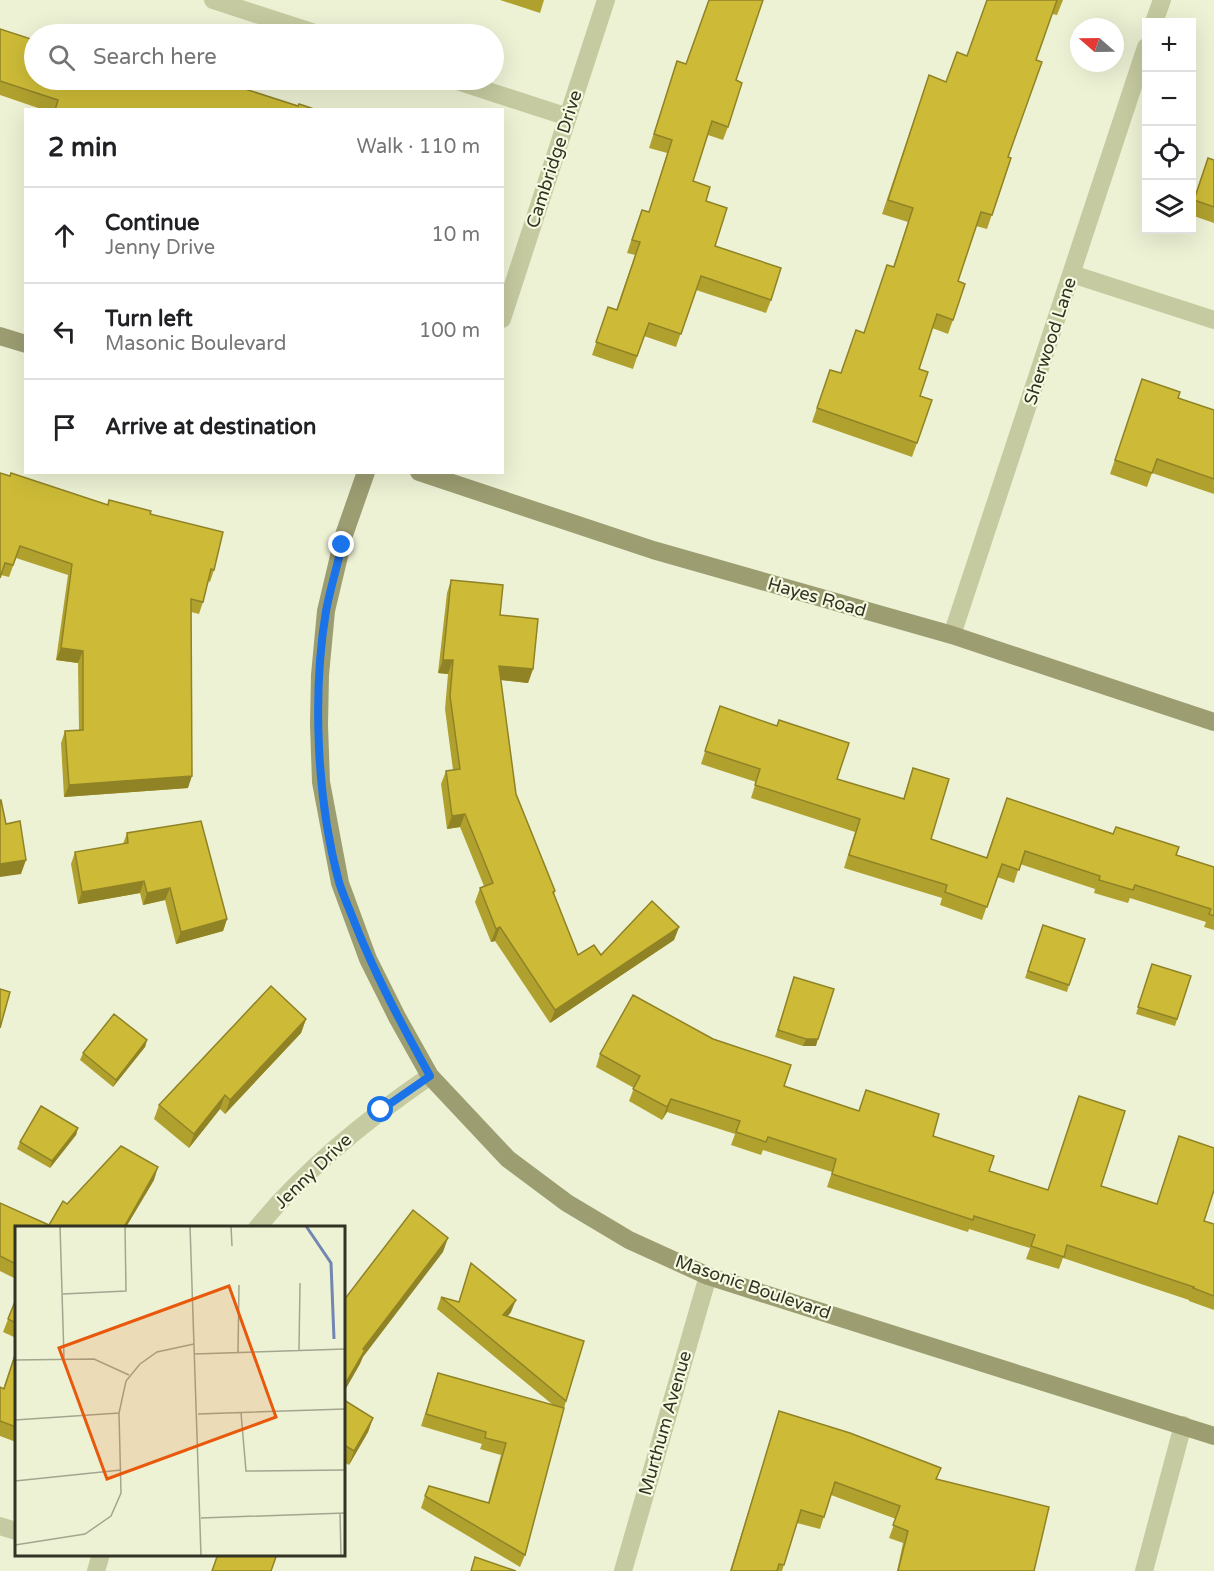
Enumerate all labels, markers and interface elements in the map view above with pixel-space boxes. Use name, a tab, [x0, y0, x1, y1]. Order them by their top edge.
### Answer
north arrow	[1070, 18, 1124, 72]
map controls	[1142, 18, 1196, 234]
button: +	[1142, 18, 1196, 72]
search box	[24, 24, 504, 90]
icon: search	[45, 41, 78, 74]
text: Search here	[93, 44, 217, 70]
button: −	[1142, 72, 1196, 126]
street label: Cambridge Drive	[521, 87, 587, 231]
button: locate	[1142, 126, 1196, 180]
text: 2 min	[48, 132, 117, 163]
text: Walk · 110 m	[357, 135, 480, 159]
button: layers	[1142, 180, 1196, 234]
text: Continue	[105, 210, 200, 236]
icon: ahead	[48, 219, 81, 252]
text: 10 m	[431, 223, 480, 247]
text: Jenny Drive	[105, 236, 215, 260]
street label: Sherwood Lane	[1019, 275, 1081, 407]
text: Turn left	[105, 306, 193, 332]
icon: left	[48, 315, 81, 348]
text: 100 m	[419, 319, 480, 343]
text: Masonic Boulevard	[105, 332, 286, 356]
icon: arrive	[48, 411, 81, 444]
text: Arrive at destination	[105, 414, 316, 440]
route end	[328, 531, 354, 557]
street label: Hayes Road	[765, 572, 869, 622]
route start	[367, 1096, 393, 1122]
street label: Jenny Drive	[270, 1129, 356, 1213]
inset map	[15, 1226, 345, 1556]
street label: Masonic Boulevard	[672, 1250, 834, 1324]
street label: Murthum Avenue	[634, 1348, 696, 1498]

